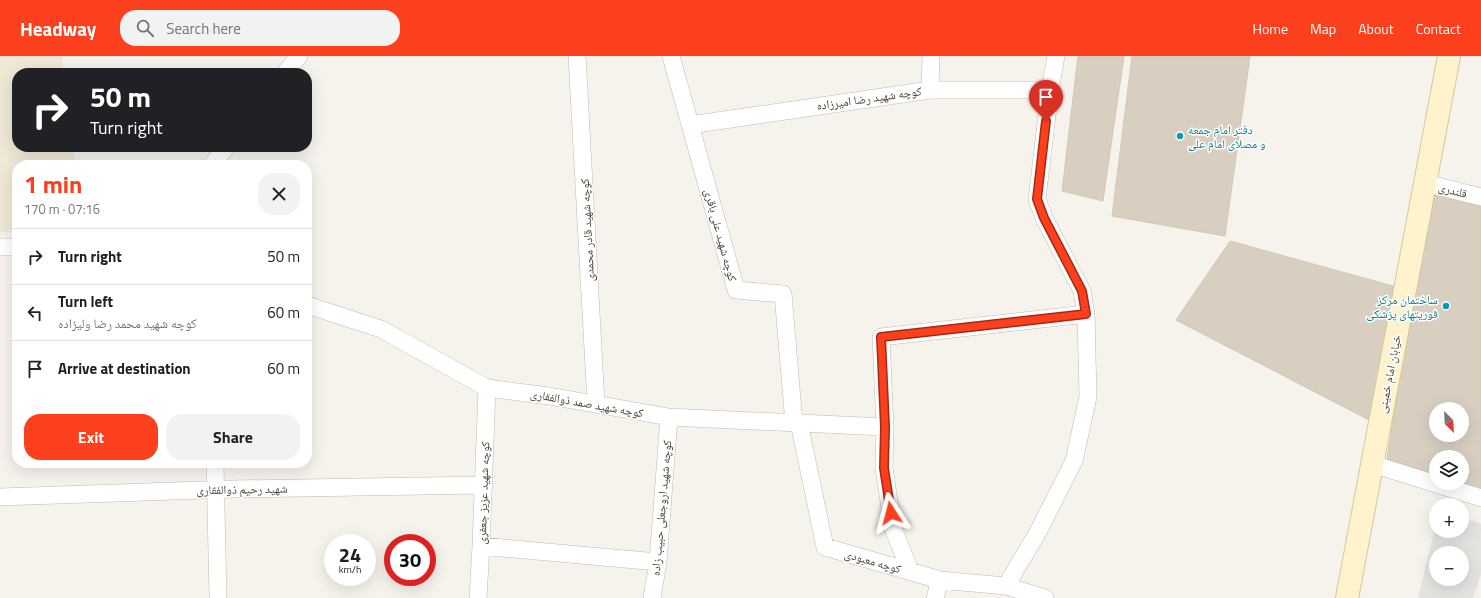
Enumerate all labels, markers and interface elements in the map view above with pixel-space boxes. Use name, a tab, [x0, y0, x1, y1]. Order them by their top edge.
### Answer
search box	[120, 10, 400, 46]
text: Headway	[20, 14, 96, 43]
icon: search	[134, 17, 156, 39]
text: Search here	[166, 17, 241, 40]
text: Home	[1253, 18, 1288, 39]
text: Map	[1310, 18, 1336, 39]
text: About	[1358, 18, 1394, 39]
text: Contact	[1416, 18, 1461, 39]
text: 50 m	[90, 75, 151, 118]
pin	[1029, 80, 1063, 121]
street label: کوچه شهید رضا امیرزاده	[815, 81, 923, 115]
icon: right	[24, 84, 76, 136]
icon: arrive	[1035, 86, 1057, 108]
text: Turn right	[90, 114, 163, 141]
place label: دفتر امام جمعه و مصلای امام علی	[1188, 120, 1266, 153]
marker: دفتر امام جمعه و مصلای امام علی	[1175, 131, 1185, 141]
text: 1 min	[24, 166, 82, 202]
button: close	[258, 173, 300, 215]
street label: قلندری	[1436, 177, 1470, 203]
street label: کوچه شهید قادر محمدی	[575, 178, 599, 282]
street label: کوچه شهید علی باقری	[700, 187, 742, 283]
text: 170 m · 07:16	[24, 199, 100, 219]
text: Turn right	[58, 245, 122, 268]
text: 50 m	[267, 245, 300, 268]
icon: right	[24, 246, 46, 268]
text: Turn left	[58, 290, 113, 313]
place label: ساختمان مرکز فوریتهای پزشکی	[1366, 290, 1438, 323]
text: 60 m	[267, 301, 300, 324]
marker: ساختمان مرکز فوریتهای پزشکی	[1441, 301, 1451, 311]
icon: left	[24, 302, 46, 324]
text: کوچه شهید محمد رضا ولیزاده	[58, 313, 197, 333]
street label: خیابان امام خمینی	[1372, 333, 1406, 415]
text: Arrive at destination	[58, 357, 191, 380]
text: 60 m	[267, 357, 300, 380]
icon: arrive	[24, 358, 46, 380]
street label: کوچه شهید صمد ذوالفقاری	[529, 384, 645, 422]
north arrow	[1429, 402, 1469, 442]
map controls	[1429, 402, 1469, 586]
button: Exit	[24, 414, 158, 460]
button: Share	[166, 414, 300, 460]
street label: کوچه شهید اروجعلی حبیب زاده	[646, 439, 676, 577]
street label: کوچه شهید عزیز جعفری	[472, 441, 494, 545]
button: layers	[1429, 450, 1469, 490]
street label: شهید رحیم ذوالفقاری	[196, 479, 288, 499]
position arrow	[870, 492, 912, 534]
button: +	[1429, 498, 1469, 538]
speed limit sign: 30	[384, 534, 436, 586]
text: 24	[339, 539, 361, 570]
street label: کوچه معبودی	[842, 544, 904, 578]
button: −	[1429, 546, 1469, 586]
text: km/h	[339, 562, 361, 577]

